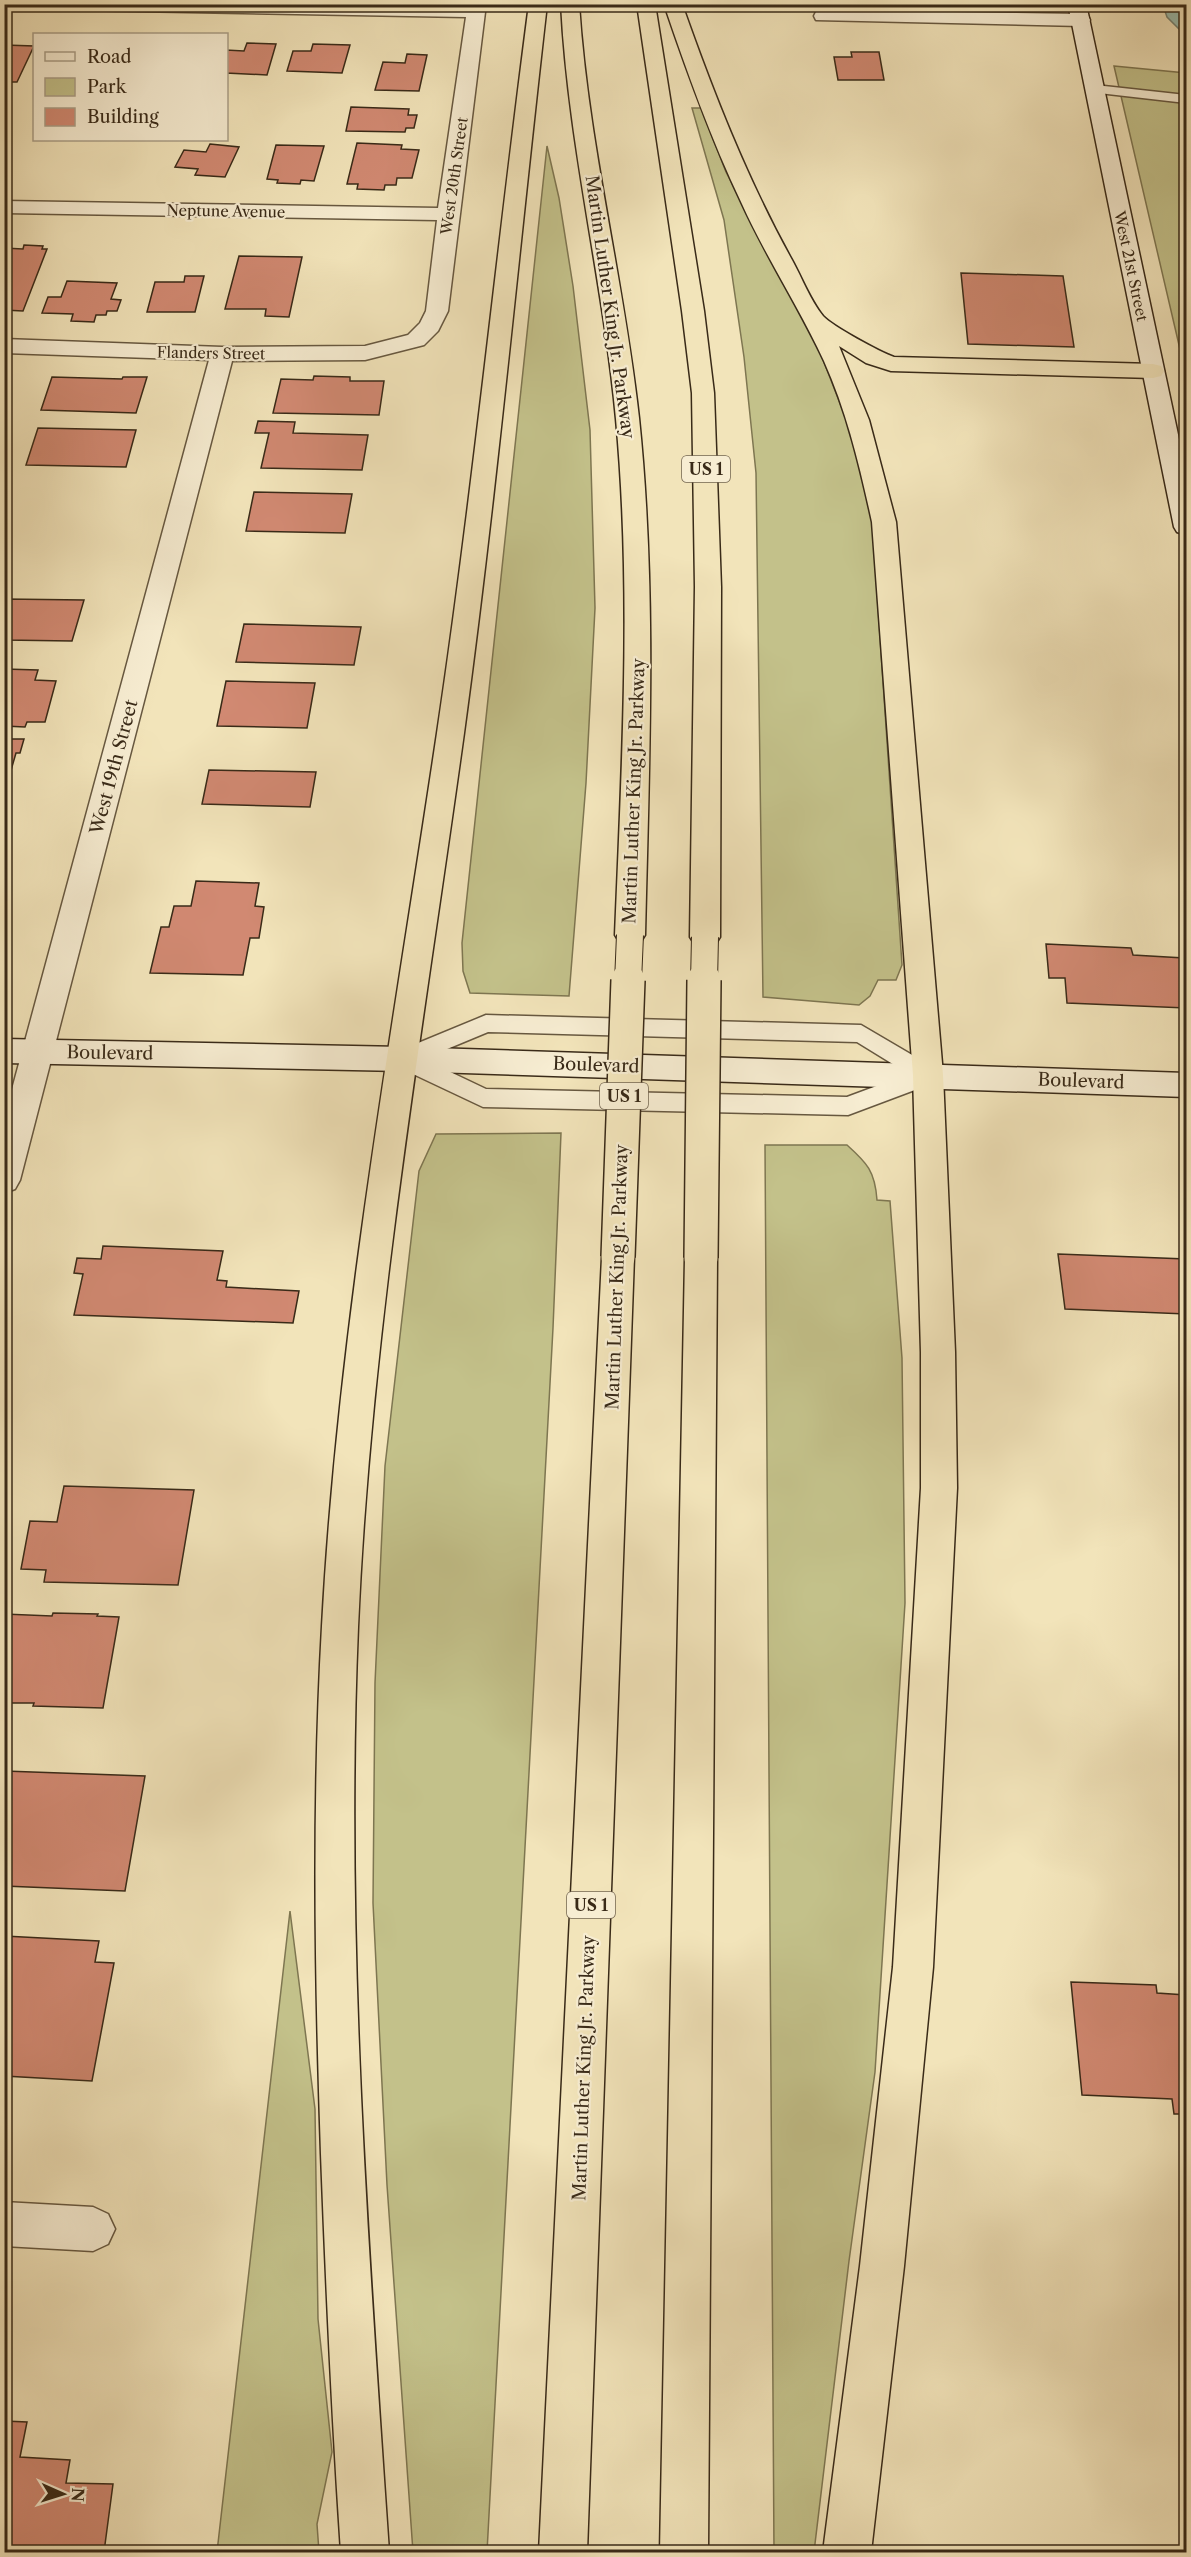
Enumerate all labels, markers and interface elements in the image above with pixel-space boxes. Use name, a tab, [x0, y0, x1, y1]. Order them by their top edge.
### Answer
legend	[33, 33, 228, 141]
text: Road	[87, 46, 132, 68]
text: Park	[87, 76, 128, 98]
text: Building	[87, 106, 159, 128]
street label: West 20th Street	[436, 115, 472, 237]
street label: Martin Luther King Jr. Parkway	[581, 174, 640, 441]
street label: Neptune Avenue	[166, 200, 286, 222]
street label: West 21st Street	[1110, 208, 1152, 324]
street label: Flanders Street	[157, 343, 266, 363]
road number: US 1	[682, 456, 730, 482]
street label: Martin Luther King Jr. Parkway	[618, 657, 650, 924]
street label: West 19th Street	[85, 697, 143, 838]
street label: Boulevard	[66, 1041, 154, 1065]
street label: Boulevard	[552, 1052, 640, 1078]
street label: Boulevard	[1037, 1068, 1125, 1094]
road number: US 1	[600, 1083, 648, 1109]
street label: Martin Luther King Jr. Parkway	[601, 1143, 633, 1410]
road number: US 1	[567, 1892, 615, 1918]
street label: Martin Luther King Jr. Parkway	[568, 1934, 600, 2201]
north arrow	[33, 2464, 93, 2524]
text: N	[68, 2487, 88, 2502]

